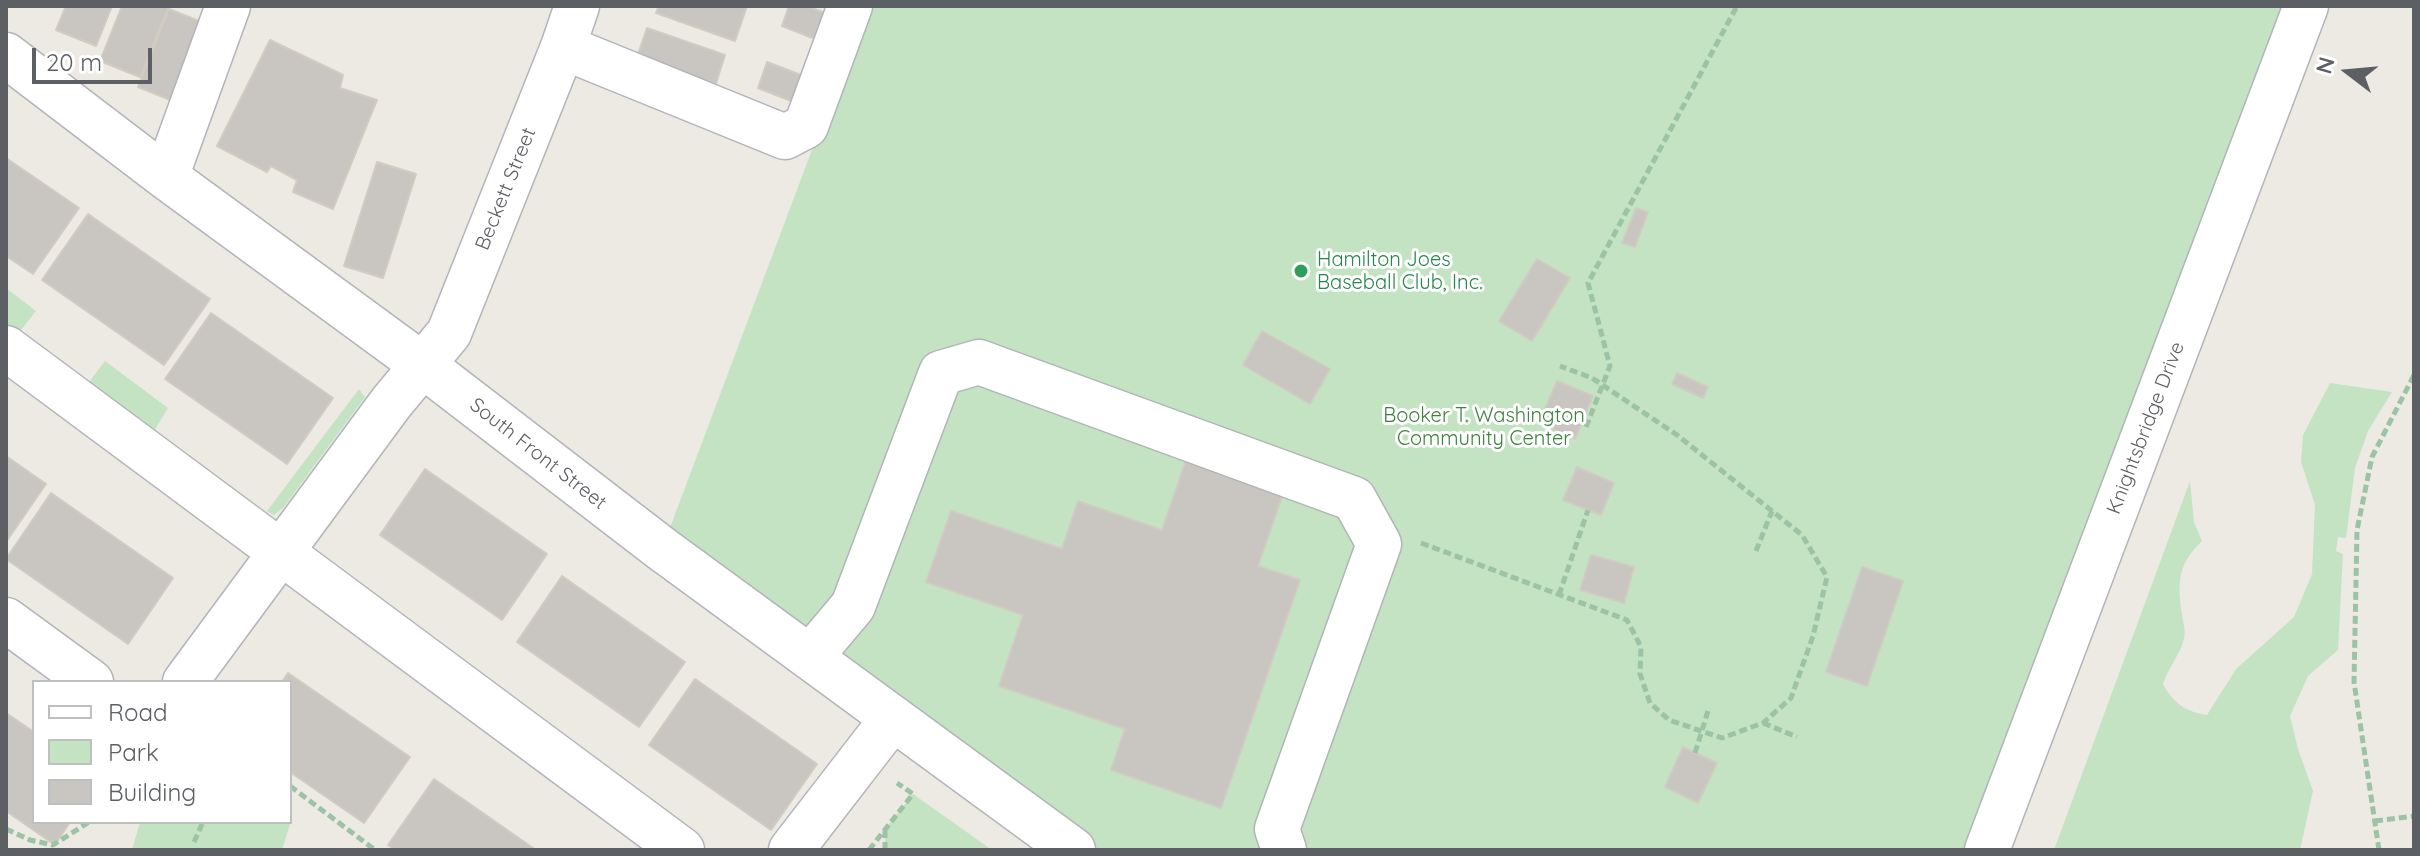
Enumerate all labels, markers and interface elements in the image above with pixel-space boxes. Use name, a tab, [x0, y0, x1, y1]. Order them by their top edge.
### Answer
scale bar	[36, 32, 156, 82]
north arrow	[2308, 32, 2388, 112]
text: 20 m	[46, 47, 102, 77]
text: N	[2309, 54, 2341, 77]
street label: Beckett Street	[471, 124, 541, 254]
place label: Hamilton Joes Baseball Club, Inc.	[1317, 248, 1483, 295]
marker: Hamilton Joes Baseball Club, Inc.	[1292, 262, 1310, 280]
street label: Knightsbridge Drive	[2102, 338, 2190, 518]
street label: South Front Street	[465, 393, 611, 515]
park label: Booker T. Washington Community Center	[1383, 404, 1585, 451]
legend	[32, 680, 292, 824]
text: Road	[108, 697, 168, 727]
text: Park	[108, 737, 159, 767]
text: Building	[108, 777, 196, 807]

